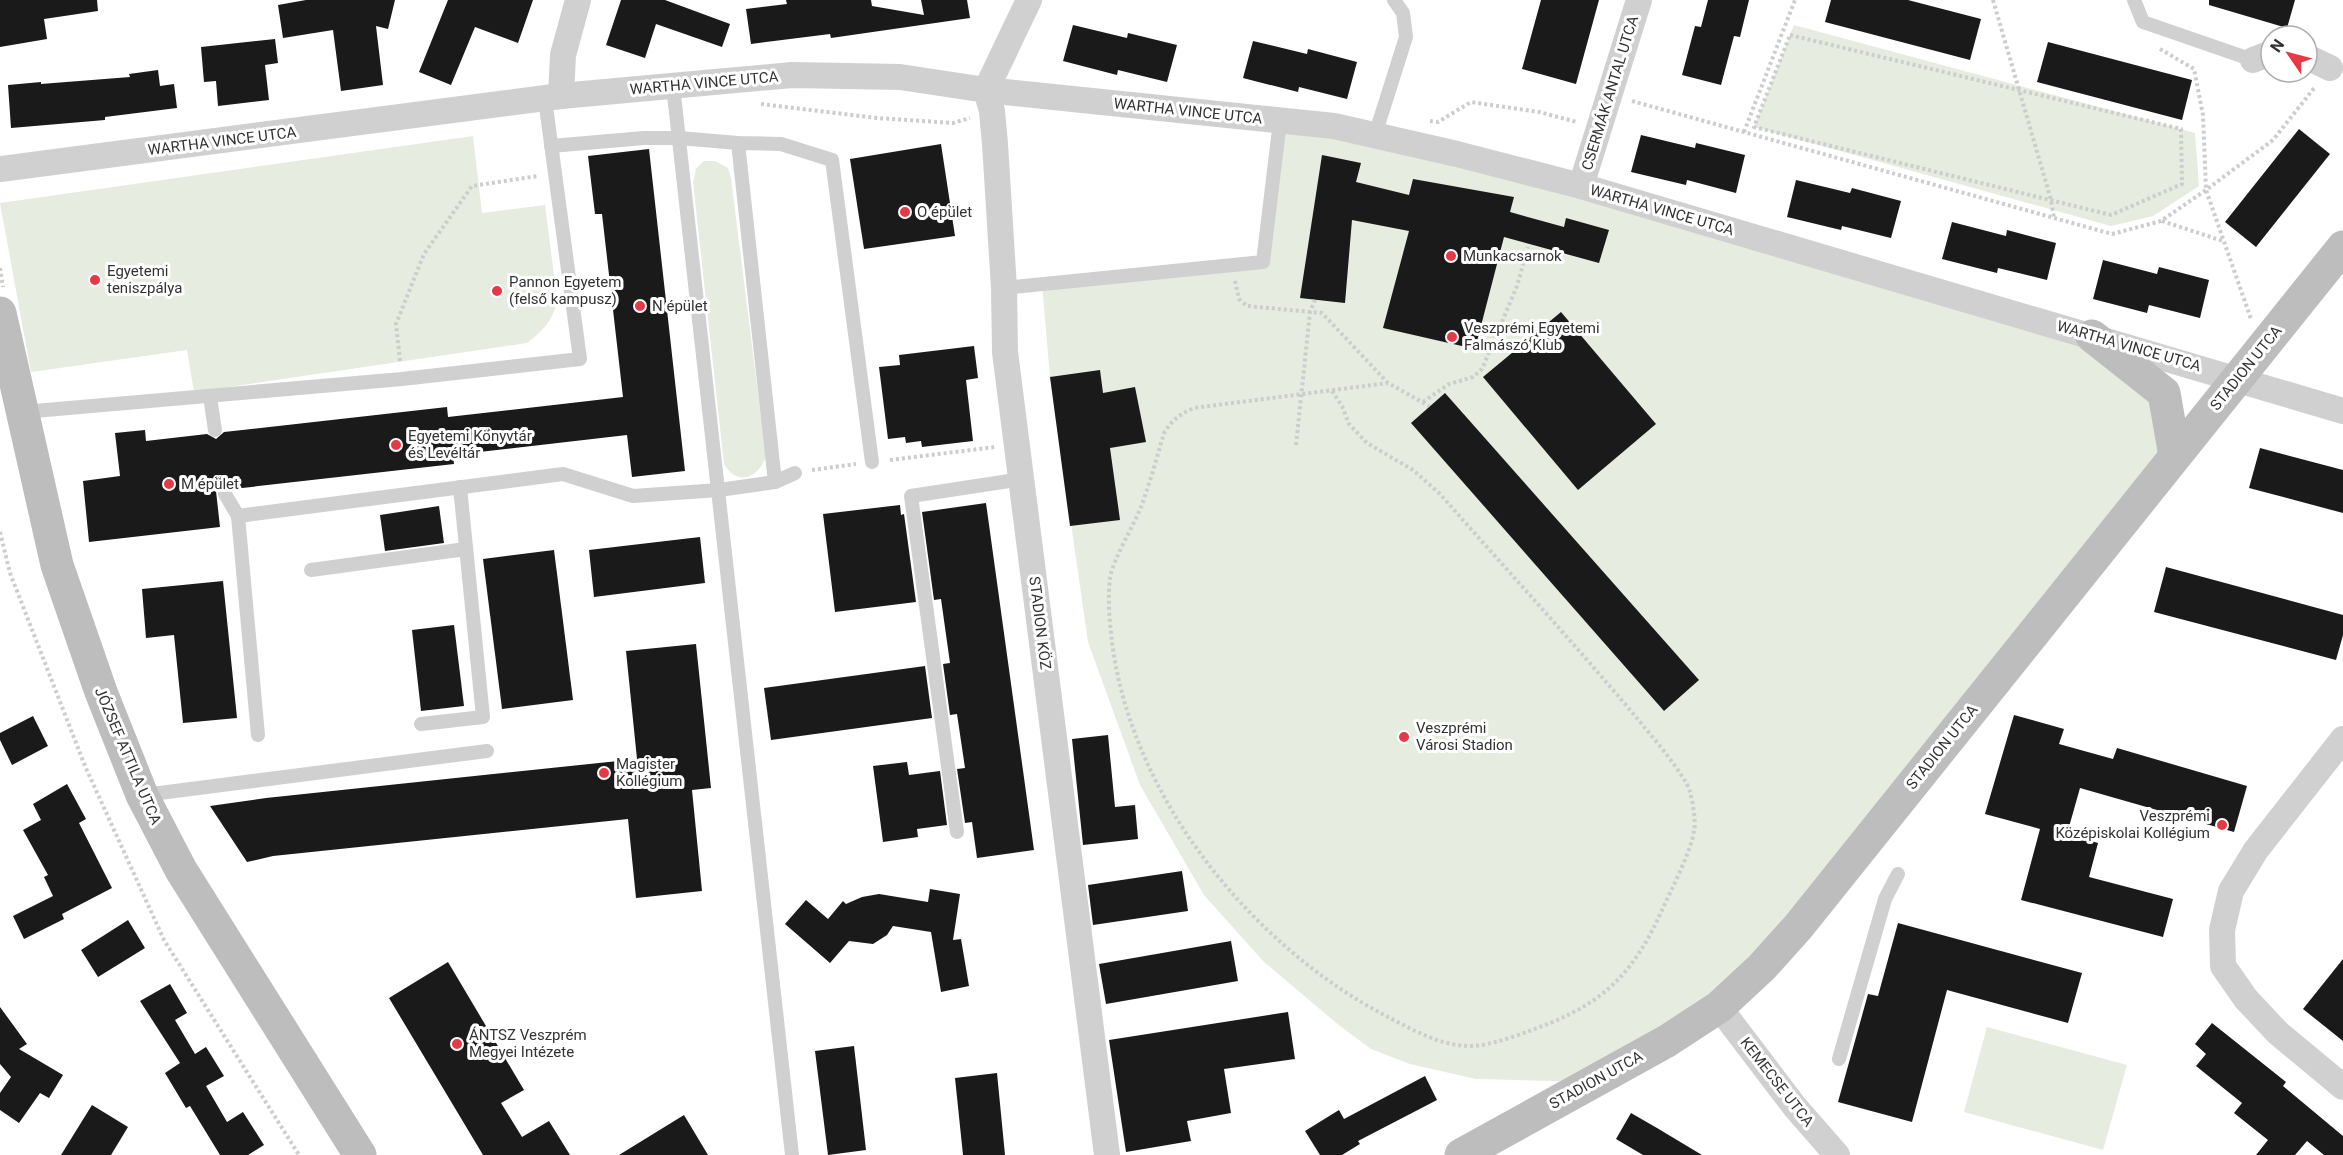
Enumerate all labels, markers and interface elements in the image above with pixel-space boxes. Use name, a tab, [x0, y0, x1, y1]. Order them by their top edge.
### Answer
street label: CSERMÁK ANTAL UTCA	[1578, 13, 1642, 173]
north arrow	[2259, 24, 2319, 84]
text: N	[2266, 36, 2288, 56]
street label: WARTHA VINCE UTCA	[629, 68, 779, 98]
street label: WARTHA VINCE UTCA	[1113, 94, 1263, 128]
street label: WARTHA VINCE UTCA	[147, 123, 297, 159]
street label: WARTHA VINCE UTCA	[1588, 181, 1736, 239]
place label: O épület	[917, 203, 972, 221]
marker: O épület	[898, 205, 912, 219]
place label: Munkacsarnok	[1463, 247, 1562, 265]
marker: Munkacsarnok	[1444, 249, 1458, 263]
place label: Egyetemi teniszpálya	[107, 262, 182, 297]
marker: Egyetemi teniszpálya	[88, 273, 102, 287]
place label: Pannon Egyetem (felső kampusz)	[509, 273, 621, 308]
marker: Pannon Egyetem (felső kampusz)	[490, 284, 504, 298]
place label: N épület	[652, 297, 708, 315]
marker: N épület	[633, 299, 647, 313]
street label: WARTHA VINCE UTCA	[2055, 317, 2203, 375]
place label: Veszprémi Egyetemi Falmászó Klub	[1464, 319, 1600, 354]
street label: STADION UTCA	[2206, 322, 2286, 414]
marker: Veszprémi Egyetemi Falmászó Klub	[1445, 330, 1459, 344]
place label: Egyetemi Könyvtár és Levéltár	[408, 427, 532, 462]
marker: Egyetemi Könyvtár és Levéltár	[389, 438, 403, 452]
place label: M épület	[181, 475, 239, 493]
marker: M épület	[162, 477, 176, 491]
street label: STADION KÖZ	[1025, 575, 1055, 671]
street label: JÓZSEF ATTILA UTCA	[91, 685, 165, 828]
street label: STADION UTCA	[1902, 701, 1982, 793]
place label: Veszprémi Városi Stadion	[1416, 719, 1513, 754]
marker: Veszprémi Városi Stadion	[1397, 730, 1411, 744]
place label: Magister Kollégium	[616, 755, 683, 790]
marker: Magister Kollégium	[597, 766, 611, 780]
place label: Veszprémi Középiskolai Kollégium	[2055, 807, 2210, 842]
marker: Veszprémi Középiskolai Kollégium	[2215, 818, 2229, 832]
place label: ÁNTSZ Veszprém Megyei Intézete	[469, 1026, 587, 1061]
street label: KEMECSE UTCA	[1737, 1034, 1818, 1130]
marker: ÁNTSZ Veszprém Megyei Intézete	[450, 1037, 464, 1051]
street label: STADION UTCA	[1546, 1047, 1646, 1113]

